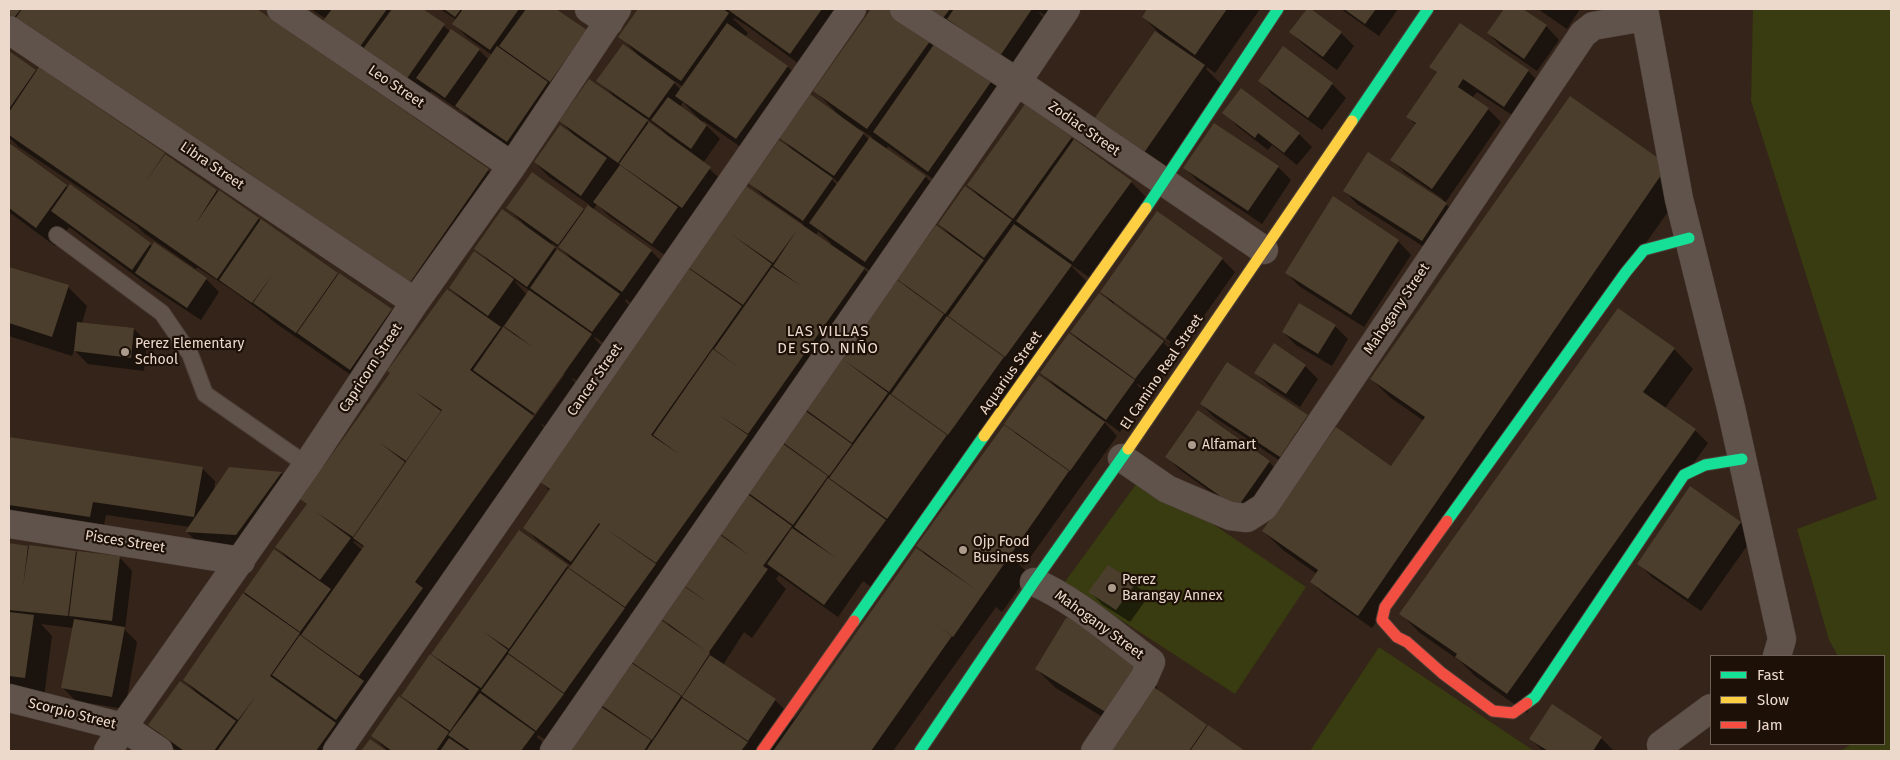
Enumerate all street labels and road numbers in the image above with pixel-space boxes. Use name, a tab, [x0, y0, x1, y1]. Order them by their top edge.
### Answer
street label: Leo Street	[365, 62, 427, 112]
street label: Zodiac Street	[1045, 98, 1123, 160]
street label: Libra Street	[177, 138, 247, 194]
street label: Mahogany Street	[1360, 260, 1434, 358]
street label: El Camino Real Street	[1117, 311, 1207, 433]
street label: Capricorn Street	[336, 320, 406, 416]
street label: Aquarius Street	[976, 328, 1046, 418]
street label: Cancer Street	[564, 341, 626, 419]
street label: Pisces Street	[84, 527, 166, 557]
street label: Mahogany Street	[1051, 587, 1147, 663]
street label: Scorpio Street	[26, 695, 118, 733]

